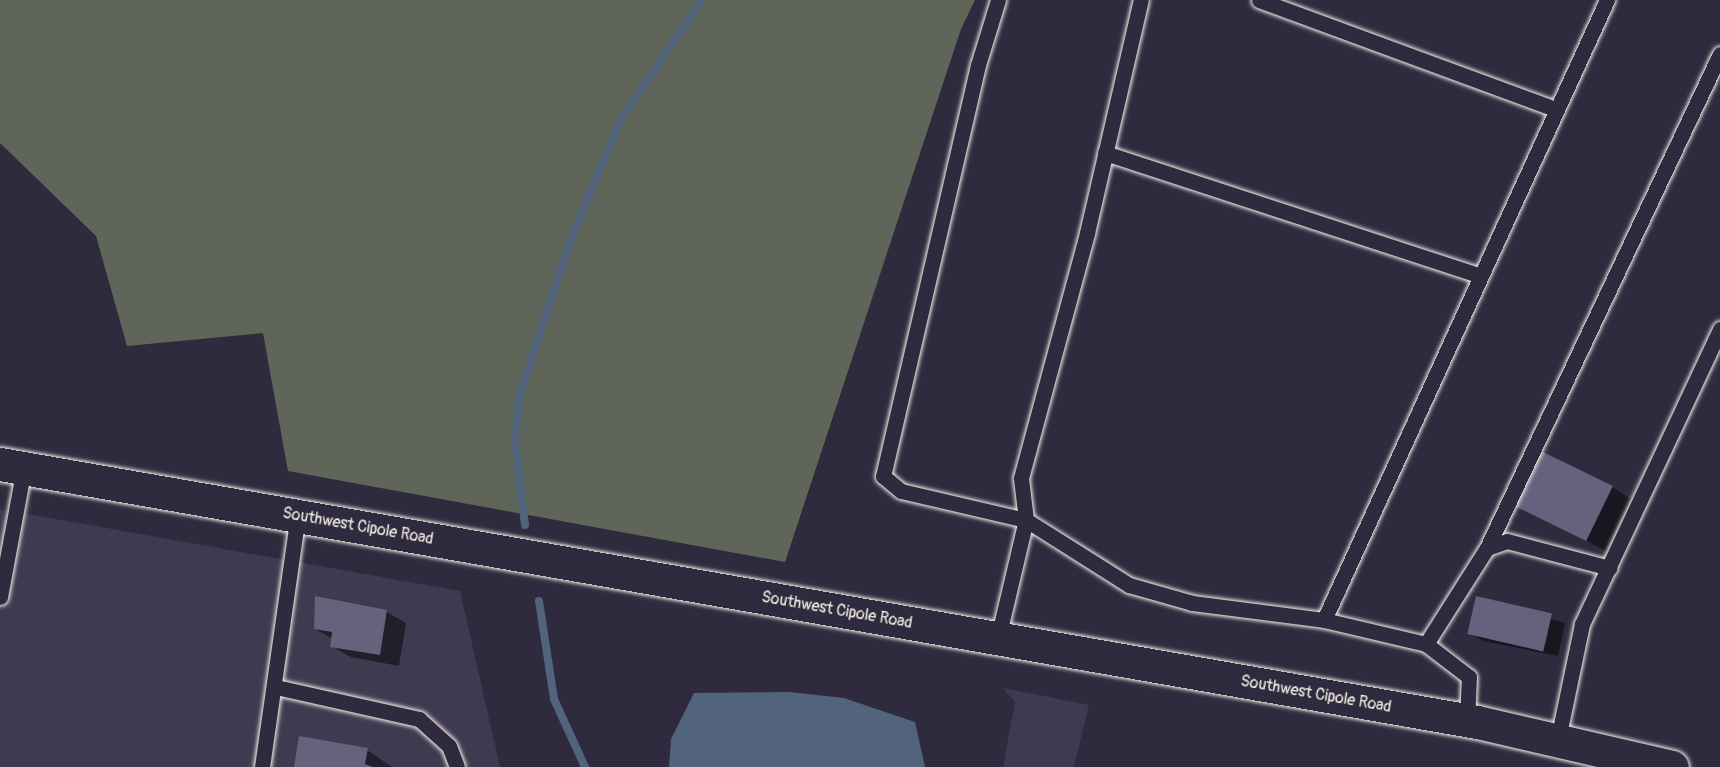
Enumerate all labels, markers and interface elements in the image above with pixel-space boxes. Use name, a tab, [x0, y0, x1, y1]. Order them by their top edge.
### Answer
street label: Southwest Cipole Road	[281, 503, 435, 549]
street label: Southwest Cipole Road	[760, 587, 914, 633]
street label: Southwest Cipole Road	[1239, 671, 1393, 717]

